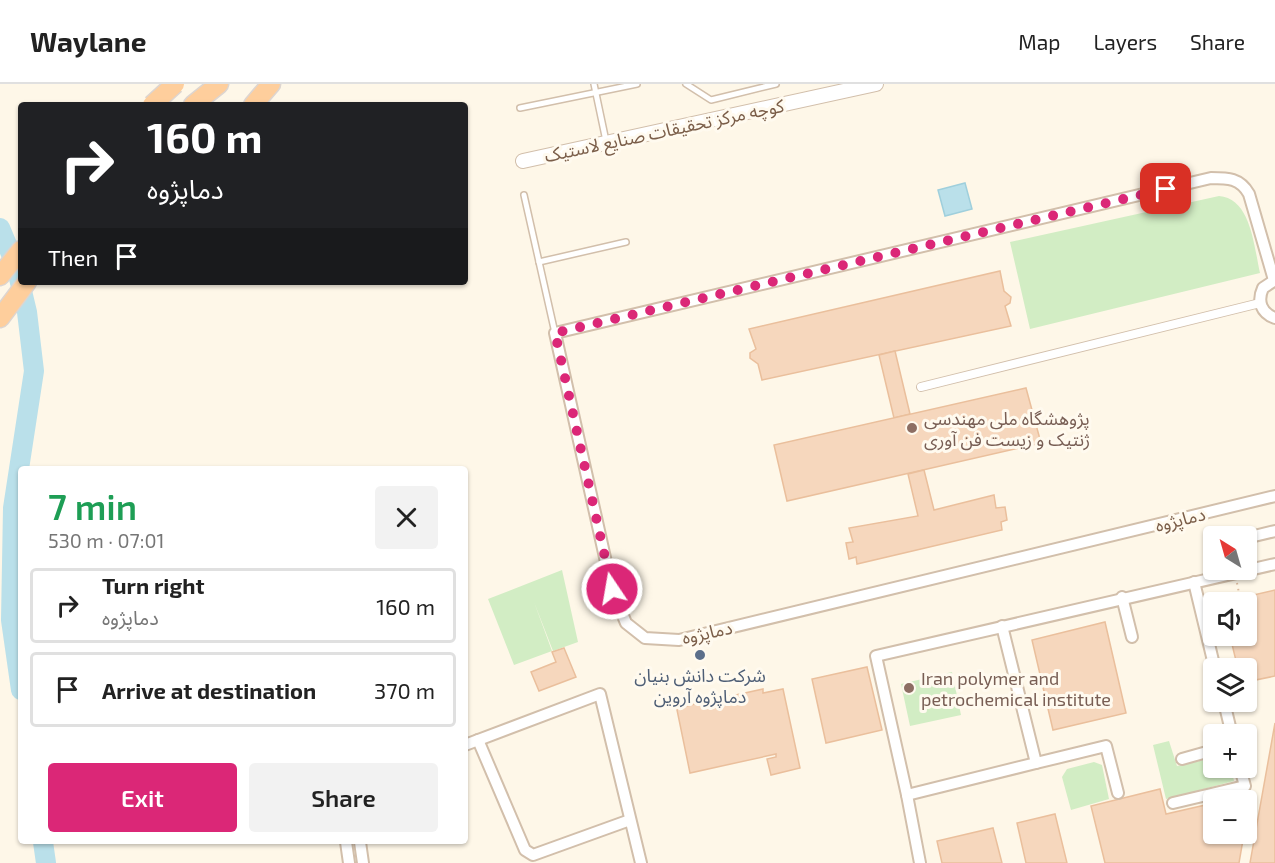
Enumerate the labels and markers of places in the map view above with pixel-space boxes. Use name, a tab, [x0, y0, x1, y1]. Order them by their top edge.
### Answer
pin	[1140, 163, 1191, 214]
place label: پژوهشگاه ملی مهندسی ژنتیک و زیست فن آوری	[924, 407, 1090, 451]
marker: پژوهشگاه ملی مهندسی ژنتیک و زیست فن آوری	[905, 421, 919, 435]
marker: شرکت دانش بنیان دماپژوه آروین	[693, 648, 707, 662]
place label: شرکت دانش بنیان دماپژوه آروین	[634, 664, 766, 708]
place label: Iran polymer and petrochemical institute	[921, 667, 1111, 710]
marker: Iran polymer and petrochemical institute	[902, 681, 916, 695]

